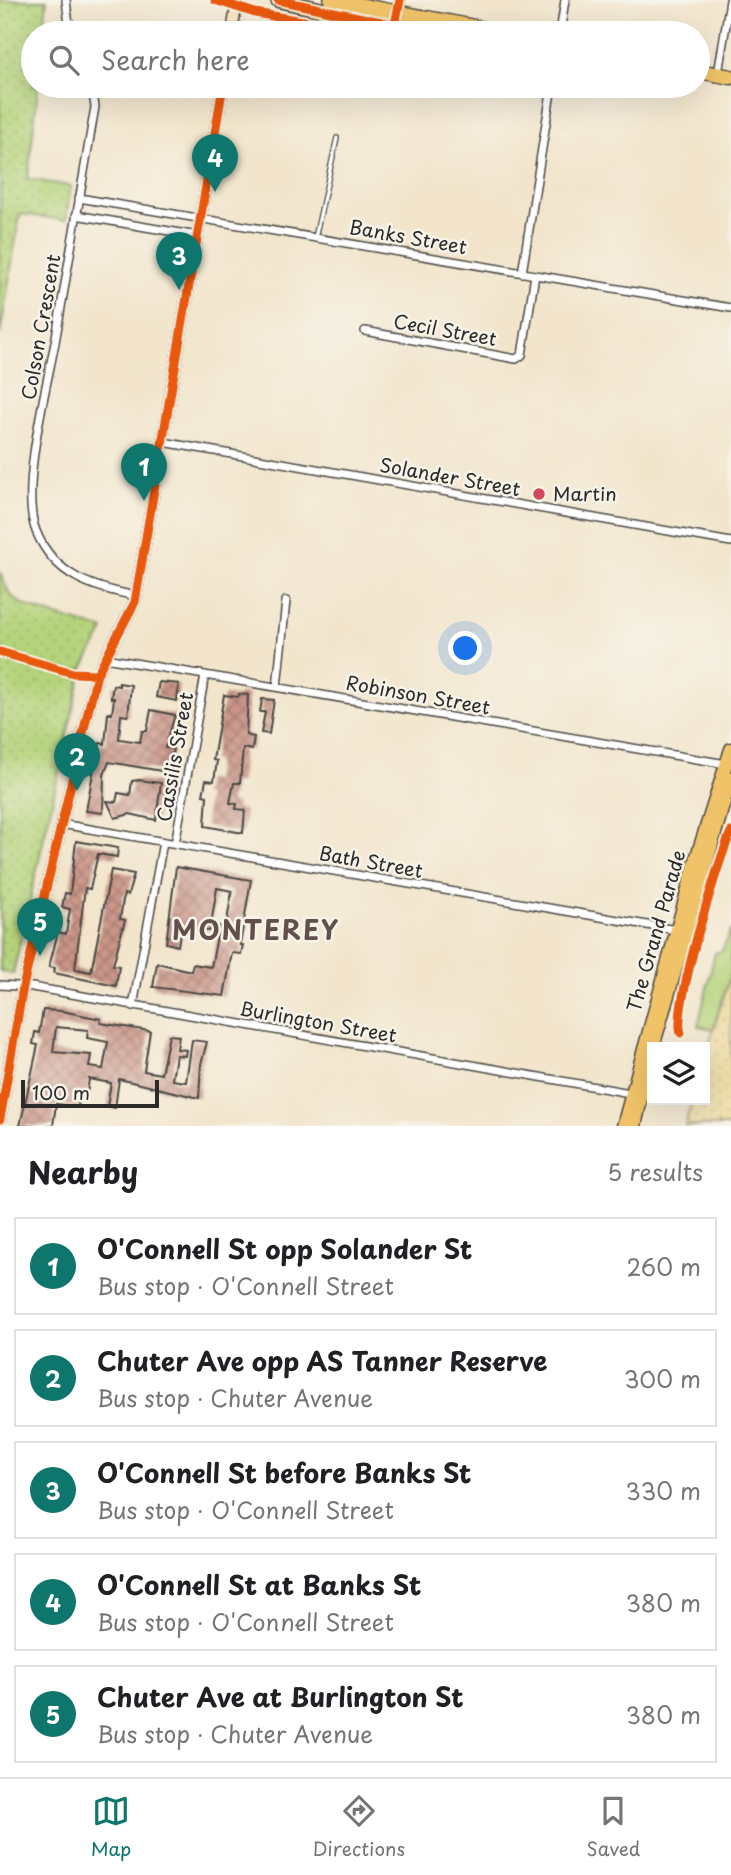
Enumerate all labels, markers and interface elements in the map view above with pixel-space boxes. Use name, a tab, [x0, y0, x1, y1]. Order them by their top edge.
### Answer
search box	[21, 21, 710, 98]
text: Search here	[101, 40, 250, 79]
icon: search	[45, 41, 83, 79]
pin: 4	[192, 134, 238, 192]
street label: Banks Street	[347, 212, 469, 260]
pin: 3	[156, 232, 202, 290]
street label: Colson Crescent	[13, 252, 67, 402]
street label: Cecil Street	[391, 306, 499, 352]
pin: 1	[121, 443, 167, 501]
street label: Solander Street	[378, 450, 523, 502]
place label: Martin	[553, 479, 617, 507]
marker: Martin	[531, 486, 547, 502]
your location	[448, 631, 482, 665]
street label: Robinson Street	[344, 668, 493, 721]
street label: Cassilis Street	[149, 690, 199, 824]
pin: 2	[54, 733, 100, 791]
street label: Bath Street	[317, 838, 425, 884]
street label: The Grand Parade	[619, 846, 692, 1015]
pin: 5	[17, 898, 63, 956]
district label: MONTEREY	[172, 910, 340, 949]
street label: Burlington Street	[237, 993, 399, 1049]
map controls	[647, 1042, 710, 1105]
button: layers	[647, 1042, 710, 1105]
scale bar	[21, 1077, 159, 1109]
text: 100 m	[32, 1078, 90, 1106]
text: Nearby	[28, 1149, 138, 1194]
text: 5 results	[607, 1154, 703, 1189]
text: O'Connell St opp Solander St	[97, 1229, 472, 1268]
text: 1	[48, 1249, 59, 1284]
text: 260 m	[626, 1249, 701, 1284]
text: Bus stop · O'Connell Street	[97, 1268, 394, 1303]
text: Chuter Ave opp AS Tanner Reserve	[97, 1341, 547, 1380]
text: 2	[45, 1361, 61, 1396]
text: 300 m	[624, 1361, 701, 1396]
text: Bus stop · Chuter Avenue	[97, 1380, 373, 1415]
text: O'Connell St before Banks St	[97, 1453, 471, 1492]
text: 3	[45, 1473, 61, 1508]
text: 330 m	[625, 1473, 701, 1508]
text: Bus stop · O'Connell Street	[97, 1492, 394, 1527]
text: O'Connell St at Banks St	[97, 1565, 421, 1604]
text: 4	[45, 1585, 61, 1620]
text: 380 m	[626, 1585, 701, 1620]
text: Bus stop · O'Connell Street	[97, 1604, 394, 1639]
text: Chuter Ave at Burlington St	[97, 1677, 464, 1716]
text: 5	[46, 1697, 60, 1732]
text: 380 m	[626, 1697, 701, 1732]
text: Bus stop · Chuter Avenue	[97, 1716, 373, 1751]
tab: Map	[91, 1792, 131, 1862]
tab: Directions	[313, 1792, 405, 1862]
tab: Saved	[586, 1792, 640, 1862]

